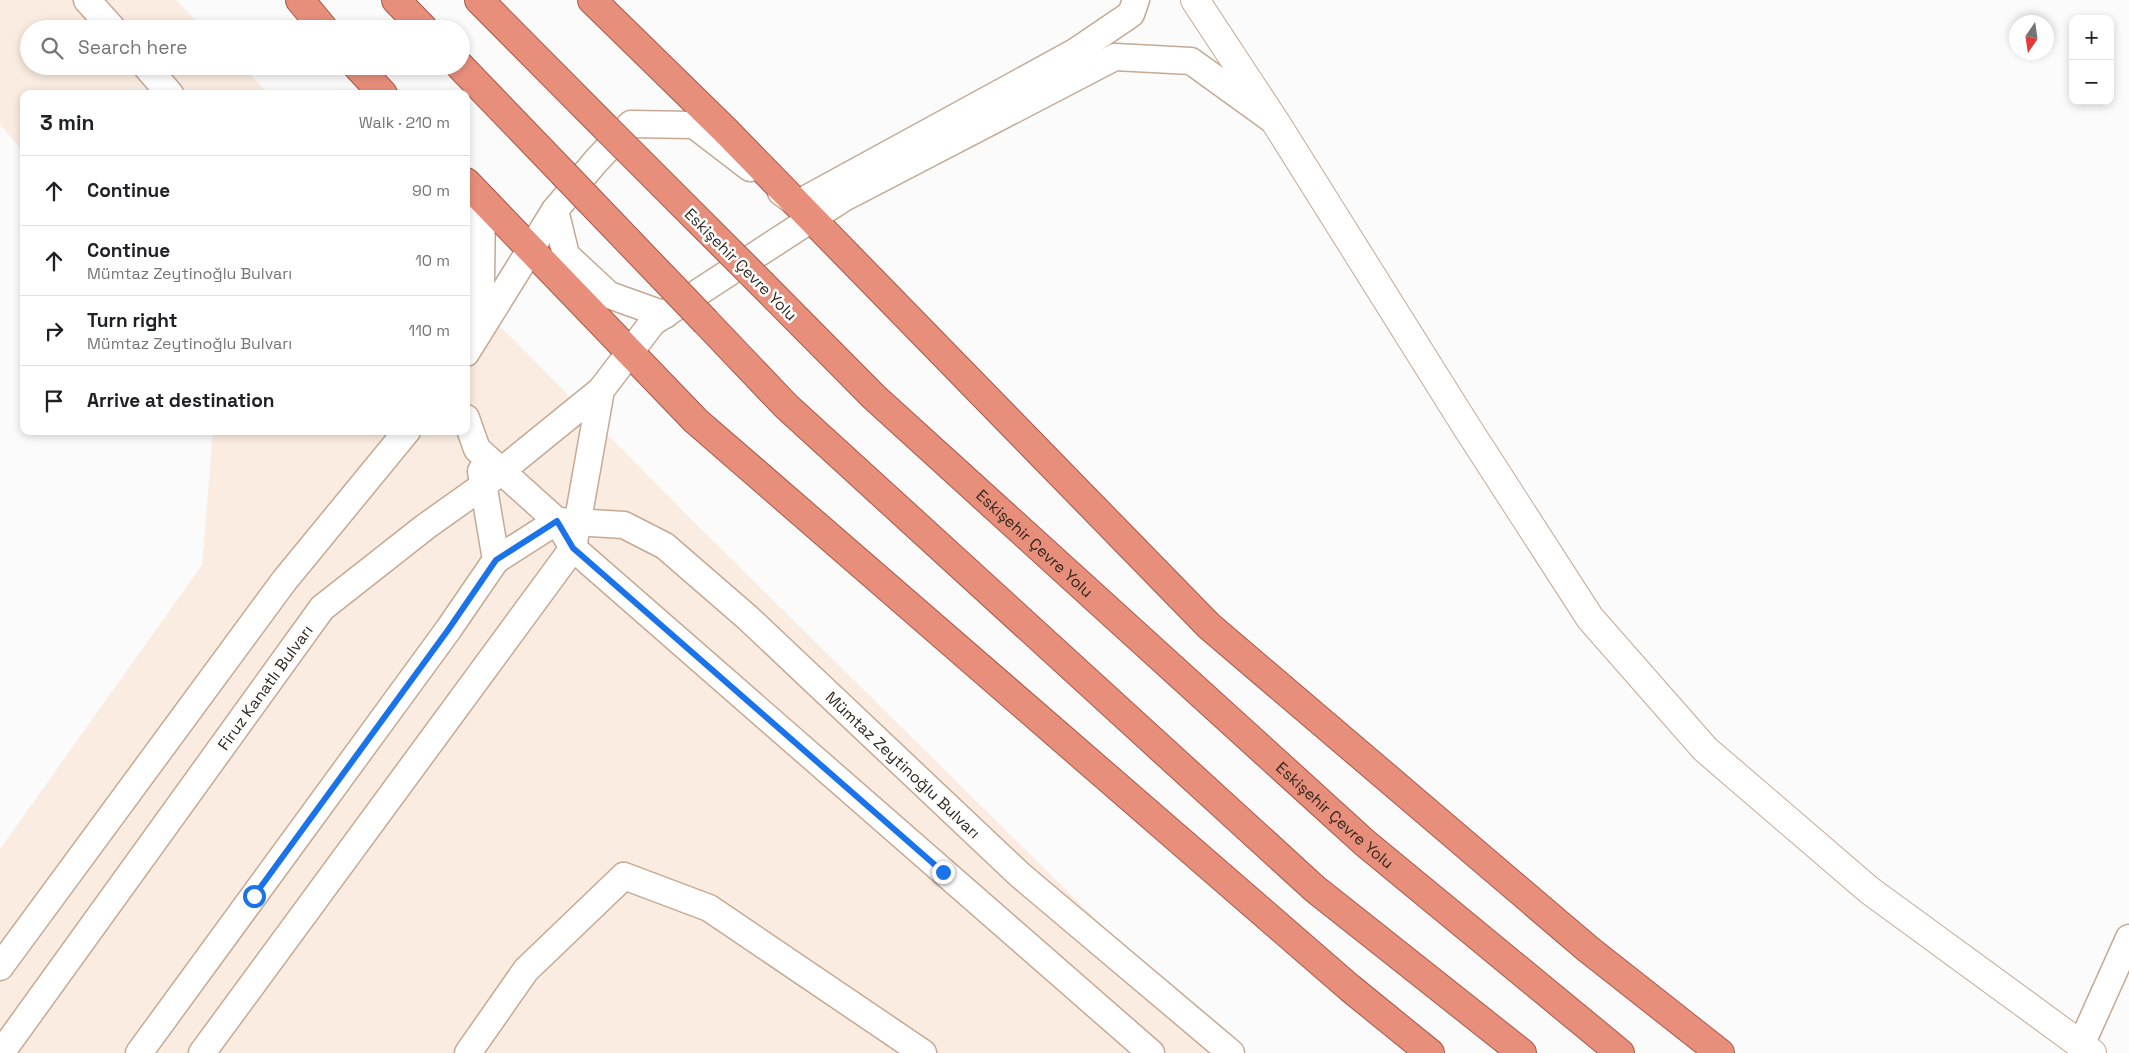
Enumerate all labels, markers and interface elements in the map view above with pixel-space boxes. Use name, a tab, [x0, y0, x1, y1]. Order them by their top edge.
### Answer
north arrow	[2009, 15, 2054, 60]
map controls	[2069, 15, 2114, 105]
button: +	[2069, 15, 2114, 60]
search box	[20, 20, 470, 75]
icon: search	[38, 34, 66, 62]
text: Search here	[78, 35, 188, 60]
button: −	[2069, 60, 2114, 105]
text: 3 min	[40, 109, 95, 136]
text: Walk · 210 m	[359, 112, 450, 133]
icon: ahead	[40, 177, 68, 205]
text: Continue	[87, 178, 170, 203]
text: 90 m	[412, 180, 450, 201]
street label: Eskişehir Çevre Yolu	[680, 204, 801, 325]
text: Continue	[87, 238, 170, 263]
icon: ahead	[40, 247, 68, 275]
text: 10 m	[415, 250, 450, 271]
text: Mümtaz Zeytinoğlu Bulvarı	[87, 263, 292, 284]
text: Turn right	[87, 308, 177, 333]
icon: right	[40, 317, 68, 345]
text: 110 m	[408, 320, 450, 341]
text: Mümtaz Zeytinoğlu Bulvarı	[87, 333, 292, 354]
icon: arrive	[40, 387, 68, 415]
text: Arrive at destination	[87, 388, 275, 413]
street label: Eskişehir Çevre Yolu	[972, 485, 1097, 602]
street label: Firuz Kanatlı Bulvarı	[213, 621, 318, 754]
street label: Mümtaz Zeytinoğlu Bulvarı	[821, 687, 985, 843]
street label: Eskişehir Çevre Yolu	[1271, 757, 1398, 873]
route end	[932, 861, 955, 884]
route start	[243, 885, 266, 908]

